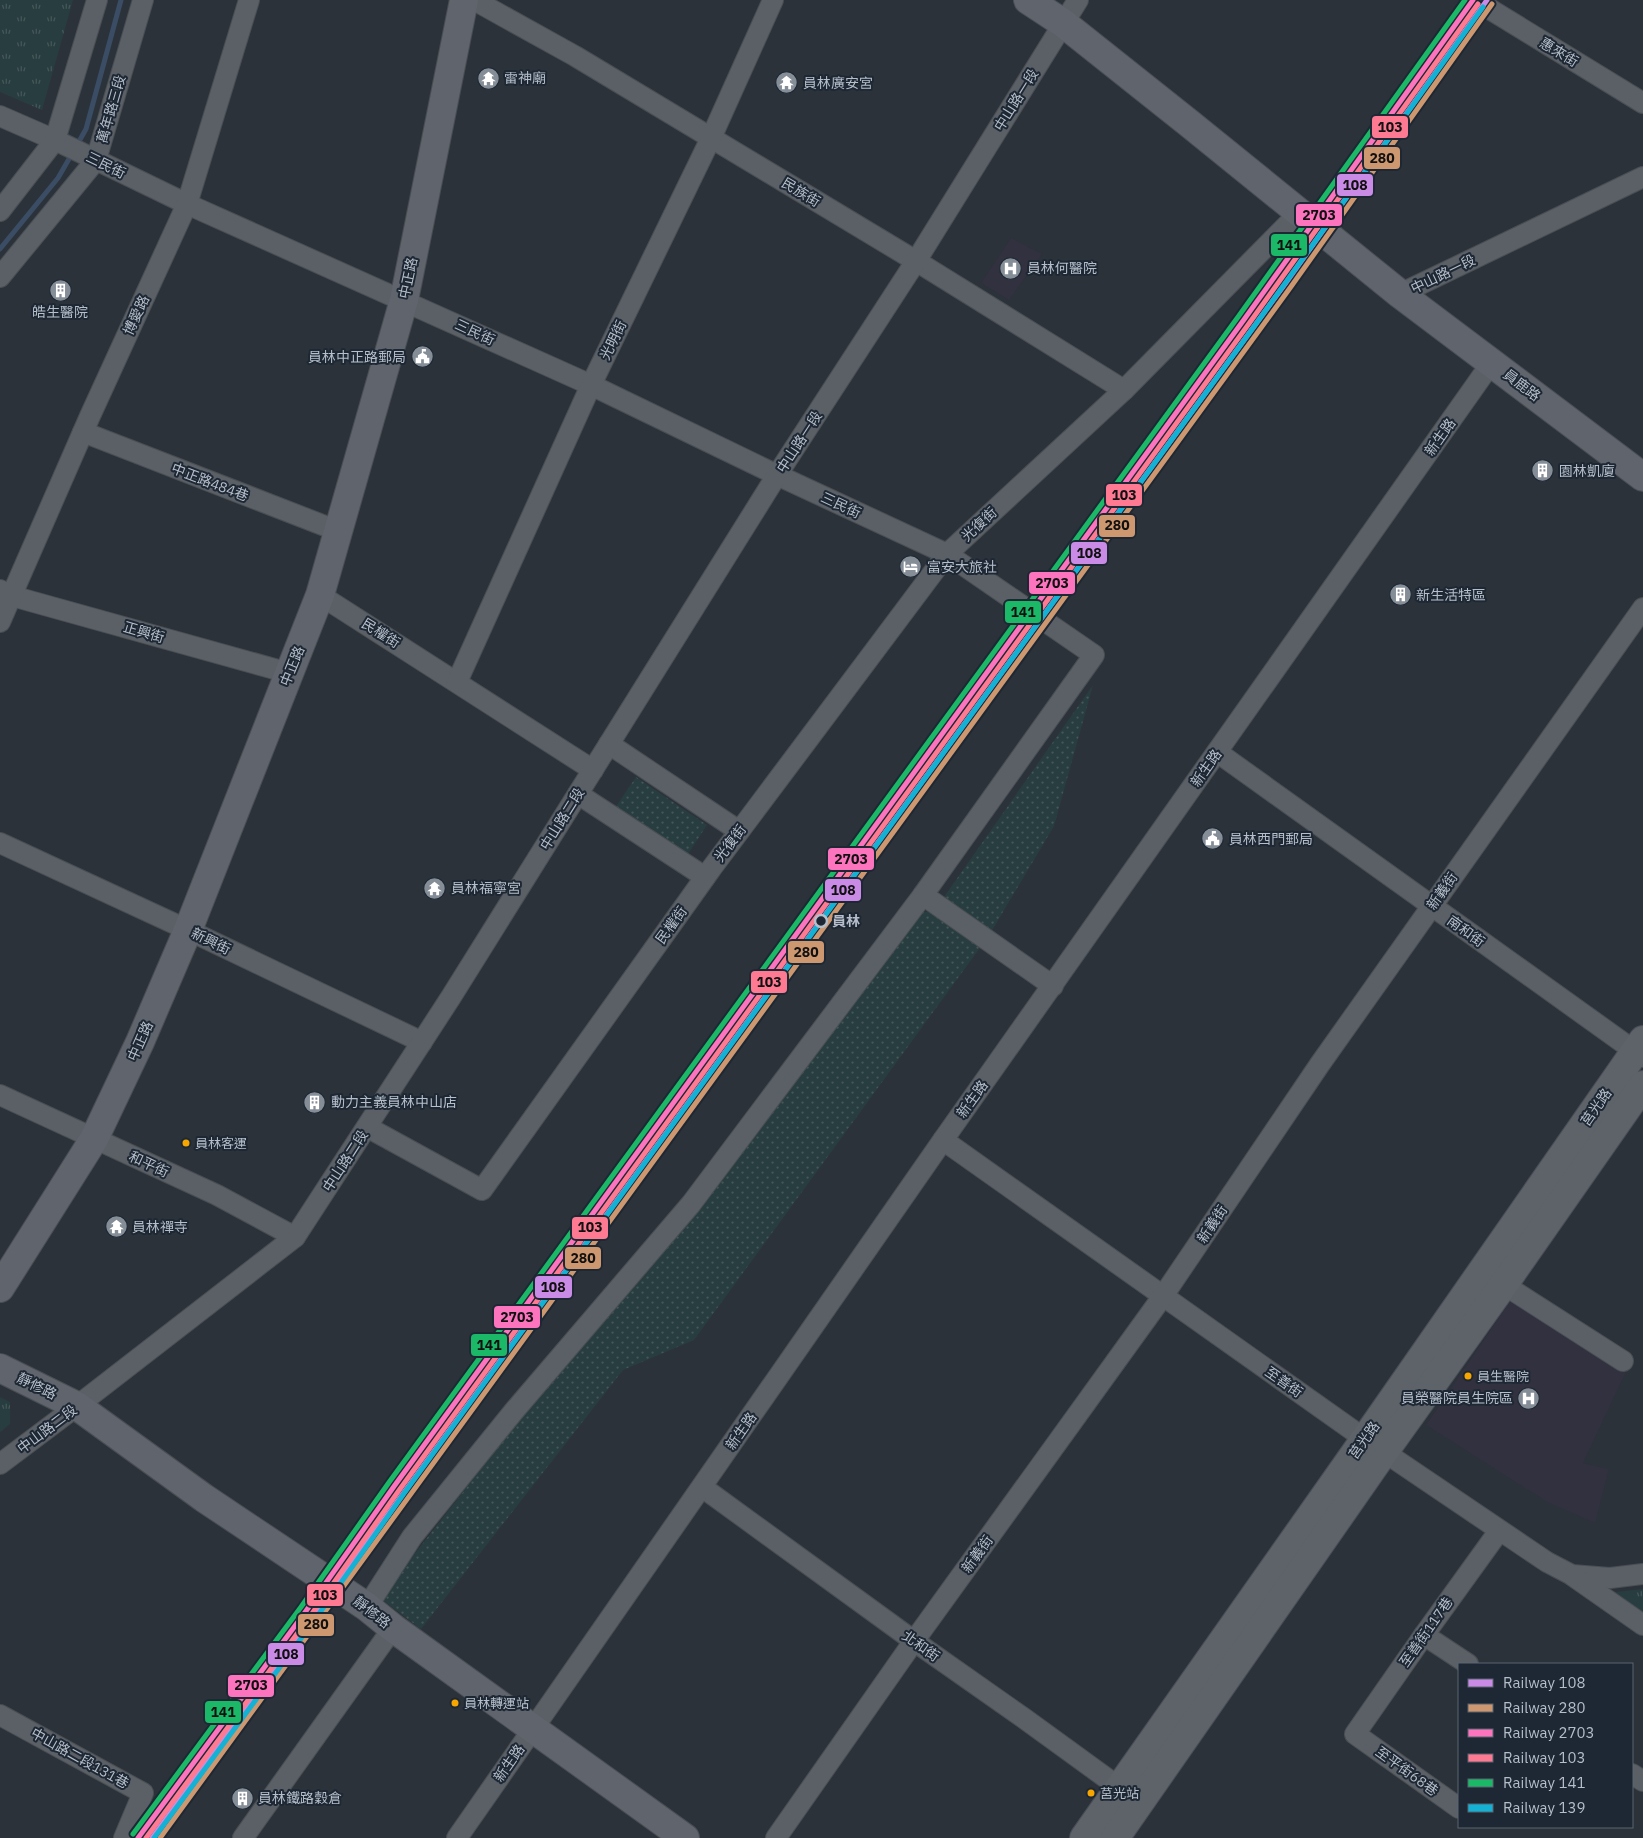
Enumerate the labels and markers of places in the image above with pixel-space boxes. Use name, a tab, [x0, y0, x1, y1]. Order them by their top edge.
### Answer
temple icon: 雷神廟	[476, 66, 500, 90]
place label: 雷神廟	[504, 69, 546, 87]
temple icon: 員林廣安宮	[775, 71, 799, 95]
place label: 員林廣安宮	[803, 74, 873, 92]
hospital icon: 員林何醫院	[999, 256, 1023, 280]
place label: 員林何醫院	[1027, 259, 1097, 277]
building icon: 皓生醫院	[48, 278, 72, 302]
place label: 皓生醫院	[32, 303, 88, 321]
public building icon: 員林中正路郵局	[410, 345, 434, 369]
place label: 員林中正路郵局	[308, 348, 406, 366]
building icon: 園林凱廈	[1531, 459, 1555, 483]
place label: 園林凱廈	[1559, 462, 1615, 480]
hotel icon: 富安大旅社	[899, 555, 923, 579]
place label: 富安大旅社	[927, 558, 997, 576]
building icon: 新生活特區	[1388, 583, 1412, 607]
place label: 新生活特區	[1416, 586, 1486, 604]
public building icon: 員林西門郵局	[1201, 827, 1225, 851]
place label: 員林西門郵局	[1229, 830, 1313, 848]
temple icon: 員林福寧宮	[423, 876, 447, 900]
place label: 員林福寧宮	[451, 879, 521, 897]
place label: 員林	[832, 912, 860, 930]
marker: 員林	[814, 914, 828, 928]
building icon: 動力主義員林中山店	[303, 1090, 327, 1114]
place label: 動力主義員林中山店	[331, 1093, 457, 1111]
place label: 員林客運	[195, 1135, 247, 1152]
marker: 員林客運	[181, 1138, 191, 1148]
temple icon: 員林禪寺	[104, 1215, 128, 1239]
place label: 員林禪寺	[132, 1218, 188, 1236]
place label: 員生醫院	[1477, 1368, 1529, 1385]
marker: 員生醫院	[1463, 1371, 1473, 1381]
hospital icon: 員榮醫院員生院區	[1517, 1386, 1541, 1410]
place label: 員榮醫院員生院區	[1401, 1389, 1513, 1407]
place label: 員林轉運站	[464, 1695, 529, 1712]
marker: 員林轉運站	[450, 1698, 460, 1708]
place label: 莒光站	[1100, 1785, 1139, 1802]
building icon: 員林鐵路穀倉	[230, 1786, 254, 1810]
marker: 莒光站	[1086, 1788, 1096, 1798]
place label: 員林鐵路穀倉	[258, 1789, 342, 1807]

